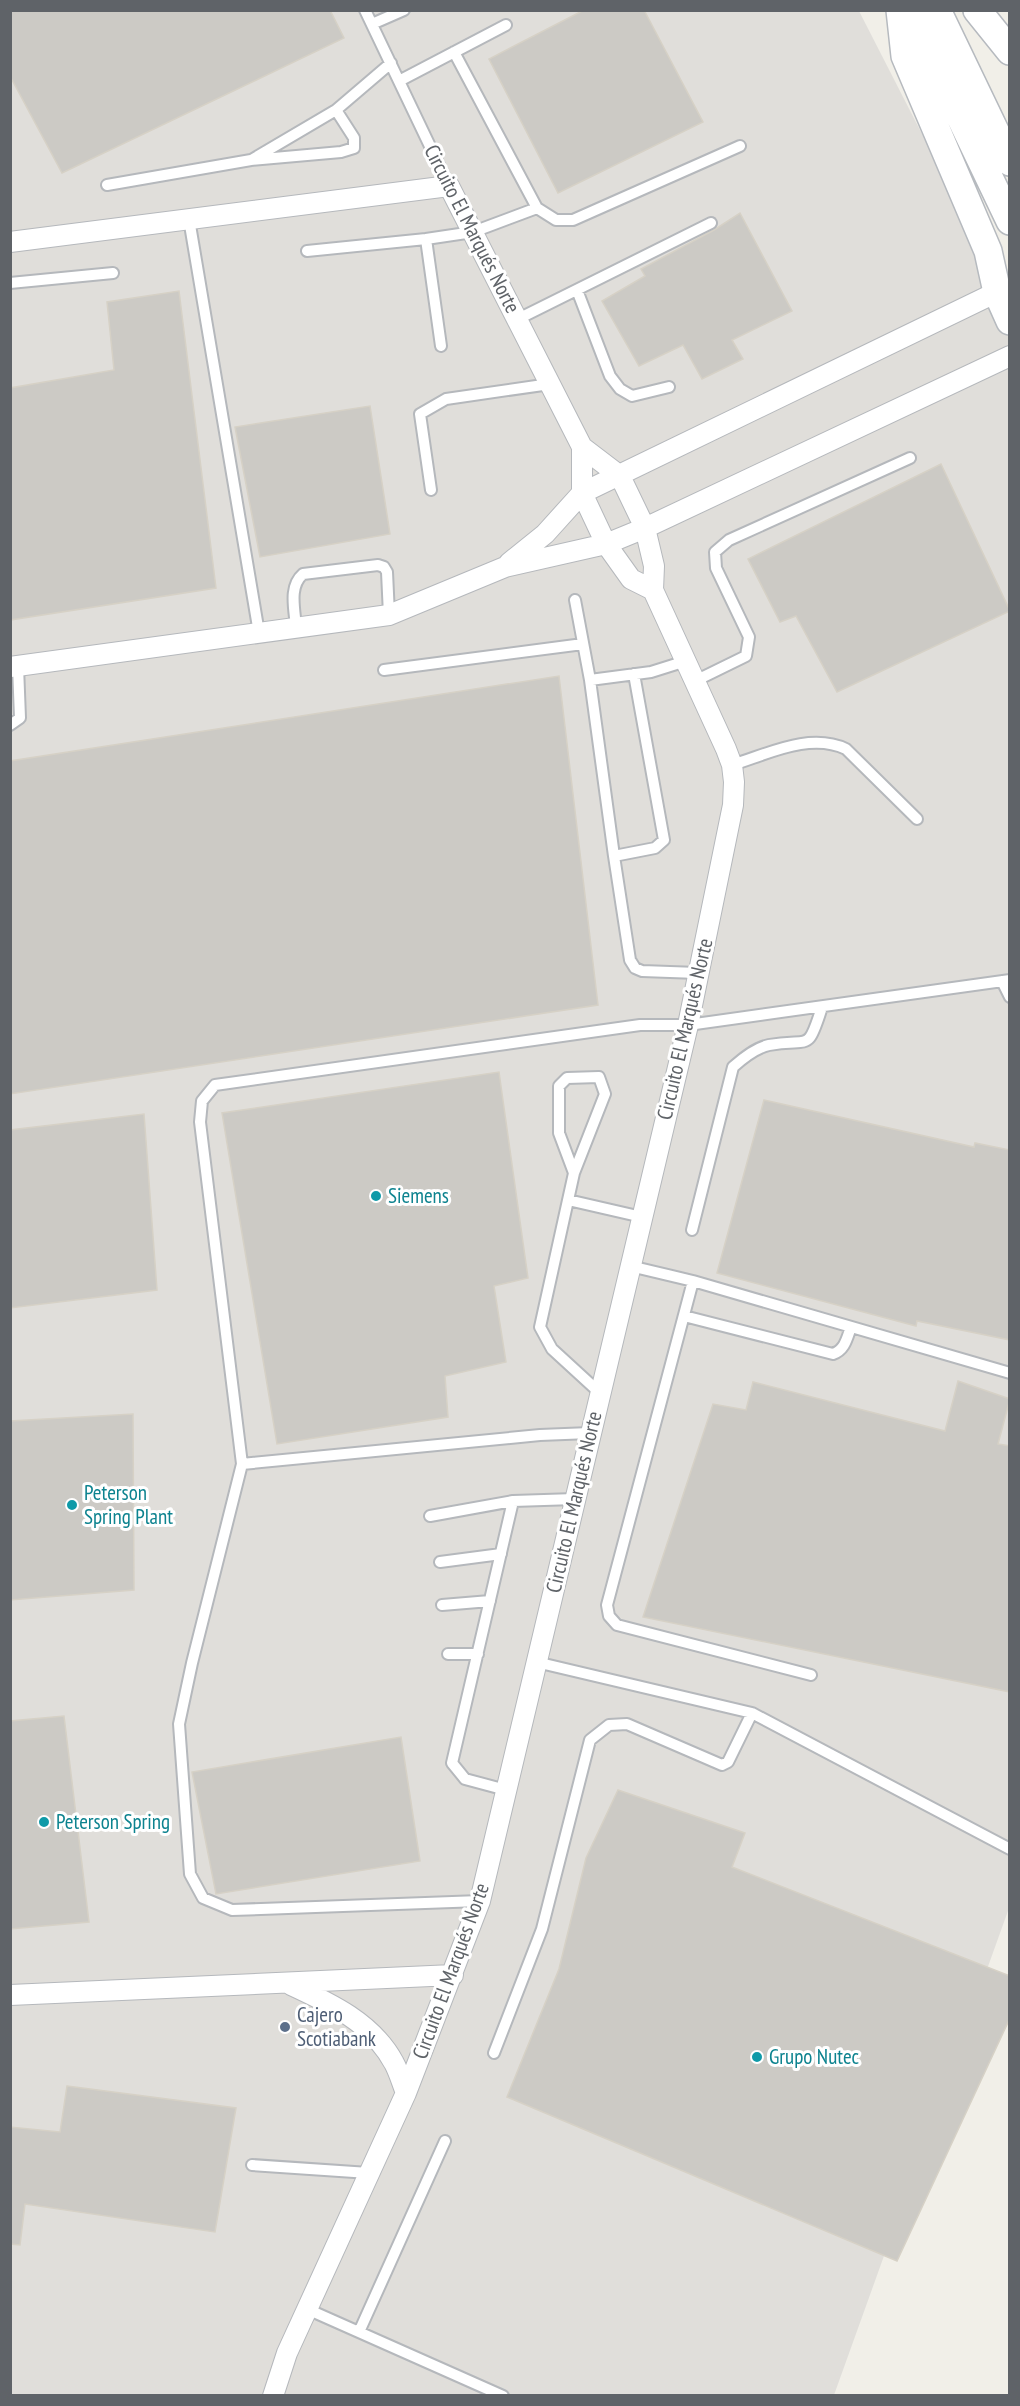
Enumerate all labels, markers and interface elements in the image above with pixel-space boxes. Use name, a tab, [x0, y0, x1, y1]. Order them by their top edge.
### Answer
street label: Circuito El Marqués Norte	[418, 140, 527, 318]
street label: Circuito El Marqués Norte	[651, 936, 719, 1122]
place label: Siemens	[388, 1182, 449, 1209]
marker: Siemens	[369, 1189, 383, 1203]
street label: Circuito El Marqués Norte	[540, 1409, 608, 1595]
place label: Peterson Spring Plant	[84, 1479, 173, 1530]
marker: Peterson Spring Plant	[65, 1498, 79, 1512]
place label: Peterson Spring	[56, 1808, 170, 1835]
marker: Peterson Spring	[37, 1815, 51, 1829]
street label: Circuito El Marqués Norte	[406, 1879, 495, 2063]
place label: Cajero Scotiabank	[297, 2001, 376, 2052]
marker: Cajero Scotiabank	[278, 2020, 292, 2034]
place label: Grupo Nutec	[769, 2043, 859, 2070]
marker: Grupo Nutec	[750, 2050, 764, 2064]

